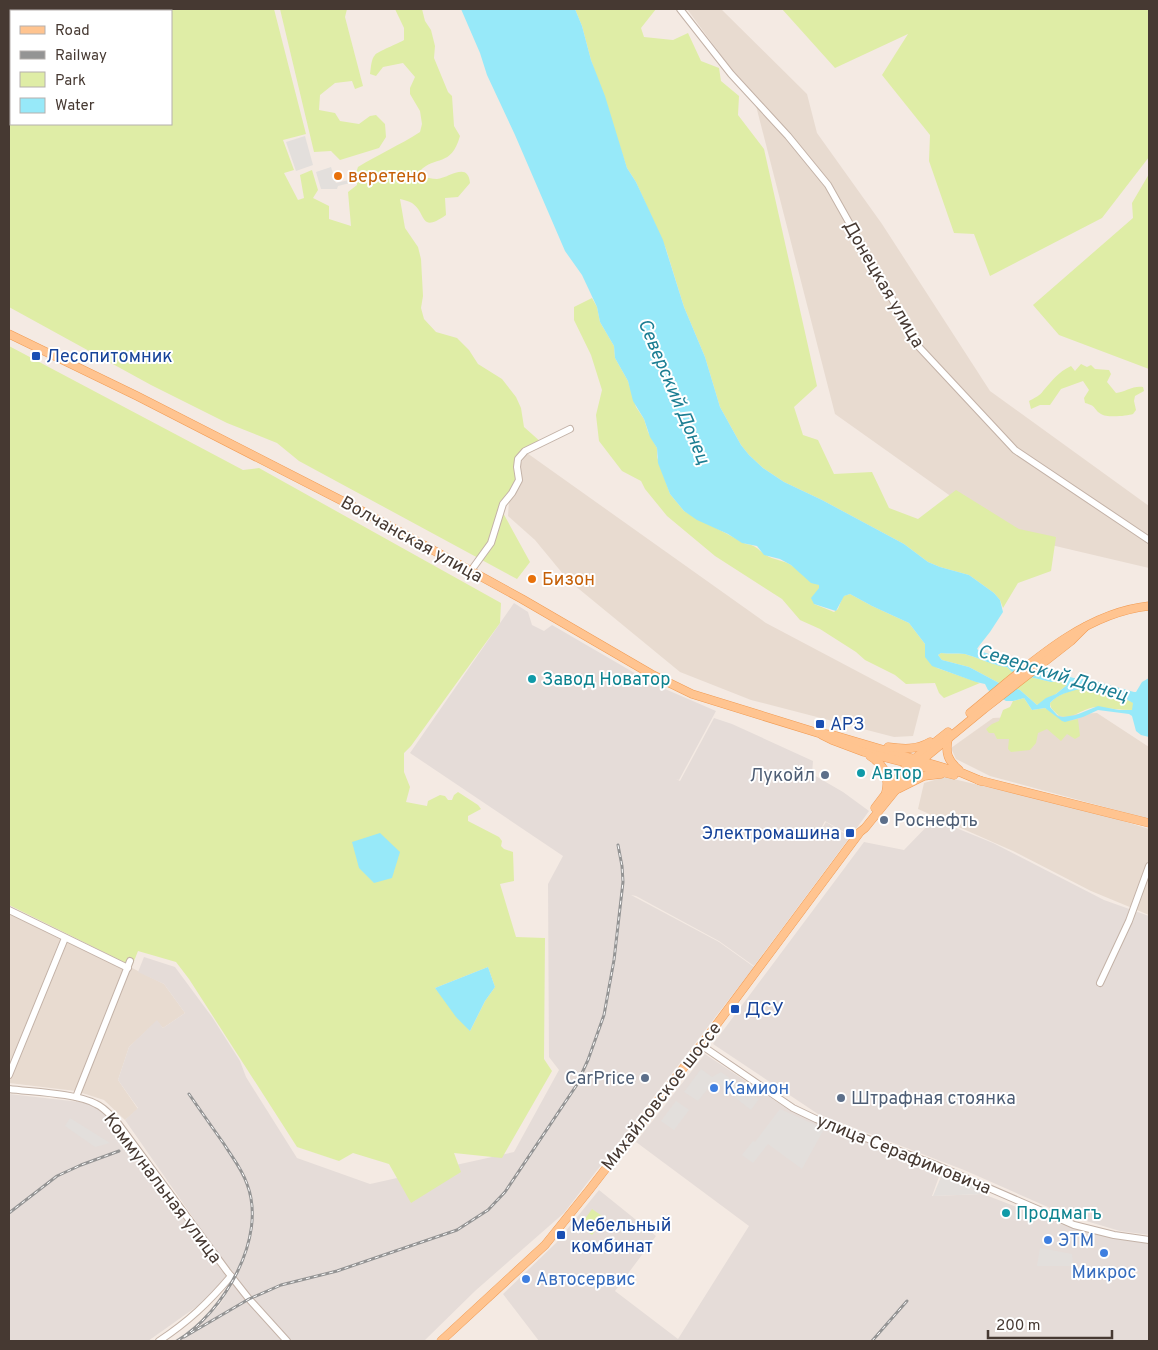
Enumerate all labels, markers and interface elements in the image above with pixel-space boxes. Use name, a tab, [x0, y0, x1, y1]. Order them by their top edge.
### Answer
legend	[10, 10, 172, 125]
text: Road	[55, 22, 90, 41]
text: Railway	[55, 47, 107, 66]
text: Park	[55, 72, 86, 91]
text: Water	[55, 97, 95, 116]
place label: веретено	[348, 166, 427, 189]
marker: веретено	[332, 170, 344, 182]
street label: Донецкая улица	[837, 217, 928, 353]
water label: Северский Донец	[632, 315, 715, 469]
place label: Лесопитомник	[46, 346, 173, 369]
marker: Лесопитомник	[30, 350, 42, 362]
street label: Волчанская улица	[336, 492, 486, 589]
place label: Бизон	[542, 569, 595, 592]
marker: Бизон	[526, 573, 538, 585]
water label: Северский Донец	[974, 640, 1131, 708]
place label: Завод Новатор	[542, 669, 670, 692]
marker: Завод Новатор	[526, 673, 538, 685]
place label: АРЗ	[830, 714, 865, 737]
marker: АРЗ	[814, 718, 826, 730]
place label: Автор	[871, 763, 922, 786]
place label: Лукойл	[749, 765, 815, 788]
marker: Автор	[855, 767, 867, 779]
marker: Лукойл	[819, 769, 831, 781]
place label: Роснефть	[894, 810, 978, 833]
marker: Роснефть	[878, 814, 890, 826]
place label: Электромашина	[702, 823, 840, 846]
marker: Электромашина	[844, 827, 856, 839]
place label: ДСУ	[745, 999, 784, 1022]
marker: ДСУ	[729, 1003, 741, 1015]
street label: Михайловское шоссе	[597, 1018, 727, 1176]
place label: CarPrice	[565, 1068, 635, 1091]
marker: CarPrice	[639, 1072, 651, 1084]
place label: Камион	[724, 1078, 789, 1101]
marker: Камион	[708, 1082, 720, 1094]
place label: Штрафная стоянка	[851, 1088, 1016, 1111]
marker: Штрафная стоянка	[835, 1092, 847, 1104]
street label: Коммунальная улица	[98, 1109, 226, 1269]
street label: улица Серафимовича	[813, 1110, 994, 1201]
place label: Продмагъ	[1016, 1203, 1102, 1226]
marker: Продмагъ	[1000, 1207, 1012, 1219]
place label: Мебельный комбинат	[571, 1215, 671, 1259]
marker: Мебельный комбинат	[555, 1229, 567, 1241]
place label: ЭТМ	[1058, 1230, 1094, 1253]
marker: ЭТМ	[1042, 1234, 1054, 1246]
marker: Микрос	[1098, 1247, 1110, 1259]
place label: Микрос	[1072, 1262, 1136, 1285]
place label: Автосервис	[536, 1269, 636, 1292]
marker: Автосервис	[520, 1273, 532, 1285]
scale bar	[988, 1308, 1112, 1340]
text: 200 m	[996, 1317, 1041, 1336]

